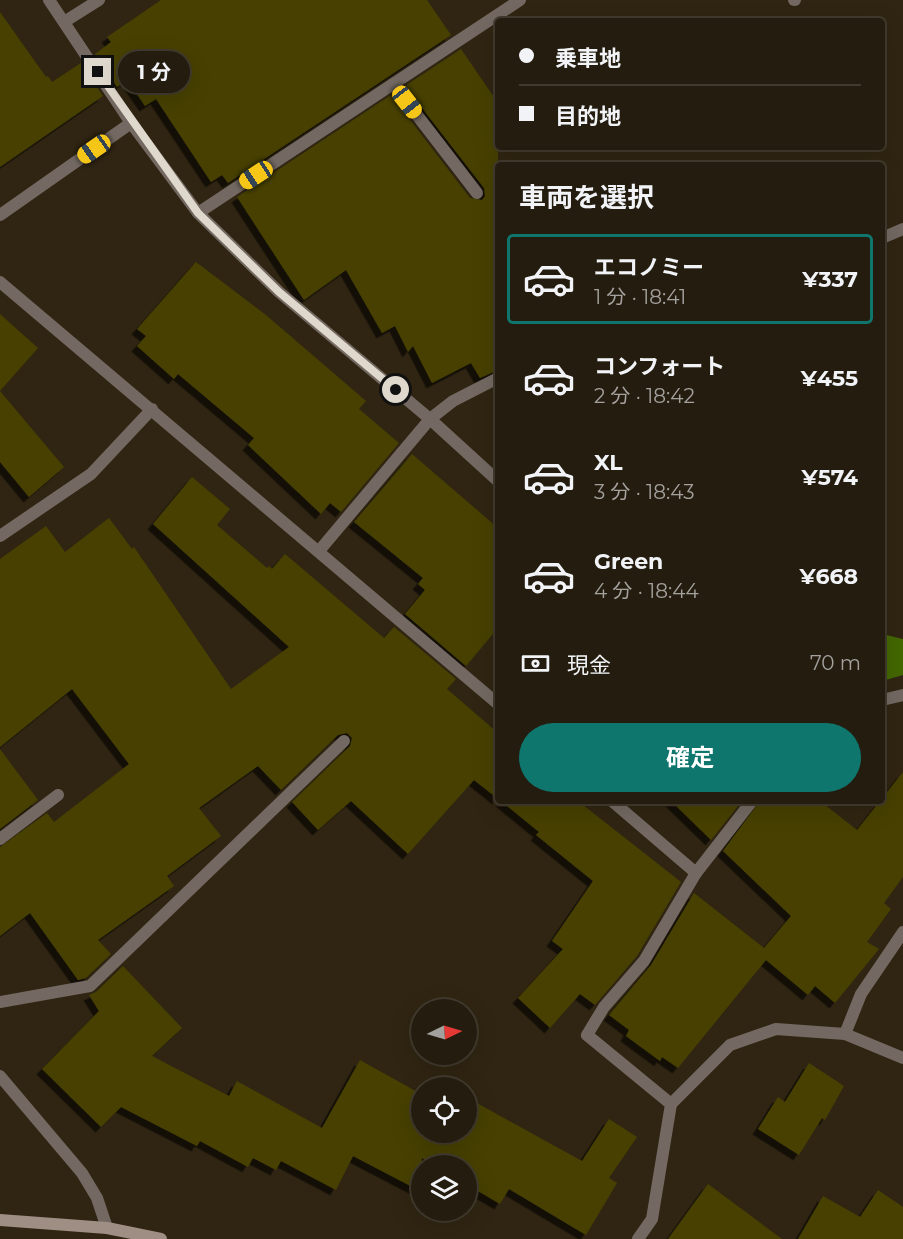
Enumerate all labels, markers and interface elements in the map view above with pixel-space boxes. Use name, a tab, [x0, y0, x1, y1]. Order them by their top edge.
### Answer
text: 乗車地	[555, 45, 621, 72]
callout: 1 分	[119, 51, 191, 93]
route end	[84, 58, 111, 85]
text: 1 分	[137, 60, 171, 84]
car	[389, 82, 425, 122]
text: 目的地	[555, 103, 621, 130]
car	[74, 131, 114, 167]
car	[236, 158, 276, 192]
text: 車両を選択	[519, 181, 654, 214]
icon: car	[522, 252, 576, 306]
text: エコノミー	[594, 254, 704, 281]
text: ¥337	[802, 266, 858, 293]
text: 1 分 · 18:41	[594, 285, 686, 309]
icon: car	[522, 351, 576, 405]
text: コンフォート	[594, 353, 725, 380]
text: ¥455	[801, 365, 858, 392]
route start	[382, 376, 409, 403]
text: 2 分 · 18:42	[594, 384, 695, 408]
text: XL	[594, 449, 623, 476]
icon: car	[522, 450, 576, 504]
text: ¥574	[802, 464, 858, 491]
text: 3 分 · 18:43	[594, 480, 694, 504]
text: Green	[594, 548, 663, 575]
icon: car	[522, 549, 576, 603]
text: ¥668	[800, 563, 858, 590]
text: 4 分 · 18:44	[594, 579, 699, 603]
icon: cash	[519, 647, 552, 680]
text: 70 m	[810, 651, 861, 675]
text: 現金	[567, 652, 611, 679]
button: 確定	[519, 723, 861, 792]
north arrow	[411, 999, 477, 1065]
map controls	[411, 999, 477, 1221]
button: locate	[411, 1077, 477, 1143]
button: layers	[411, 1155, 477, 1221]

